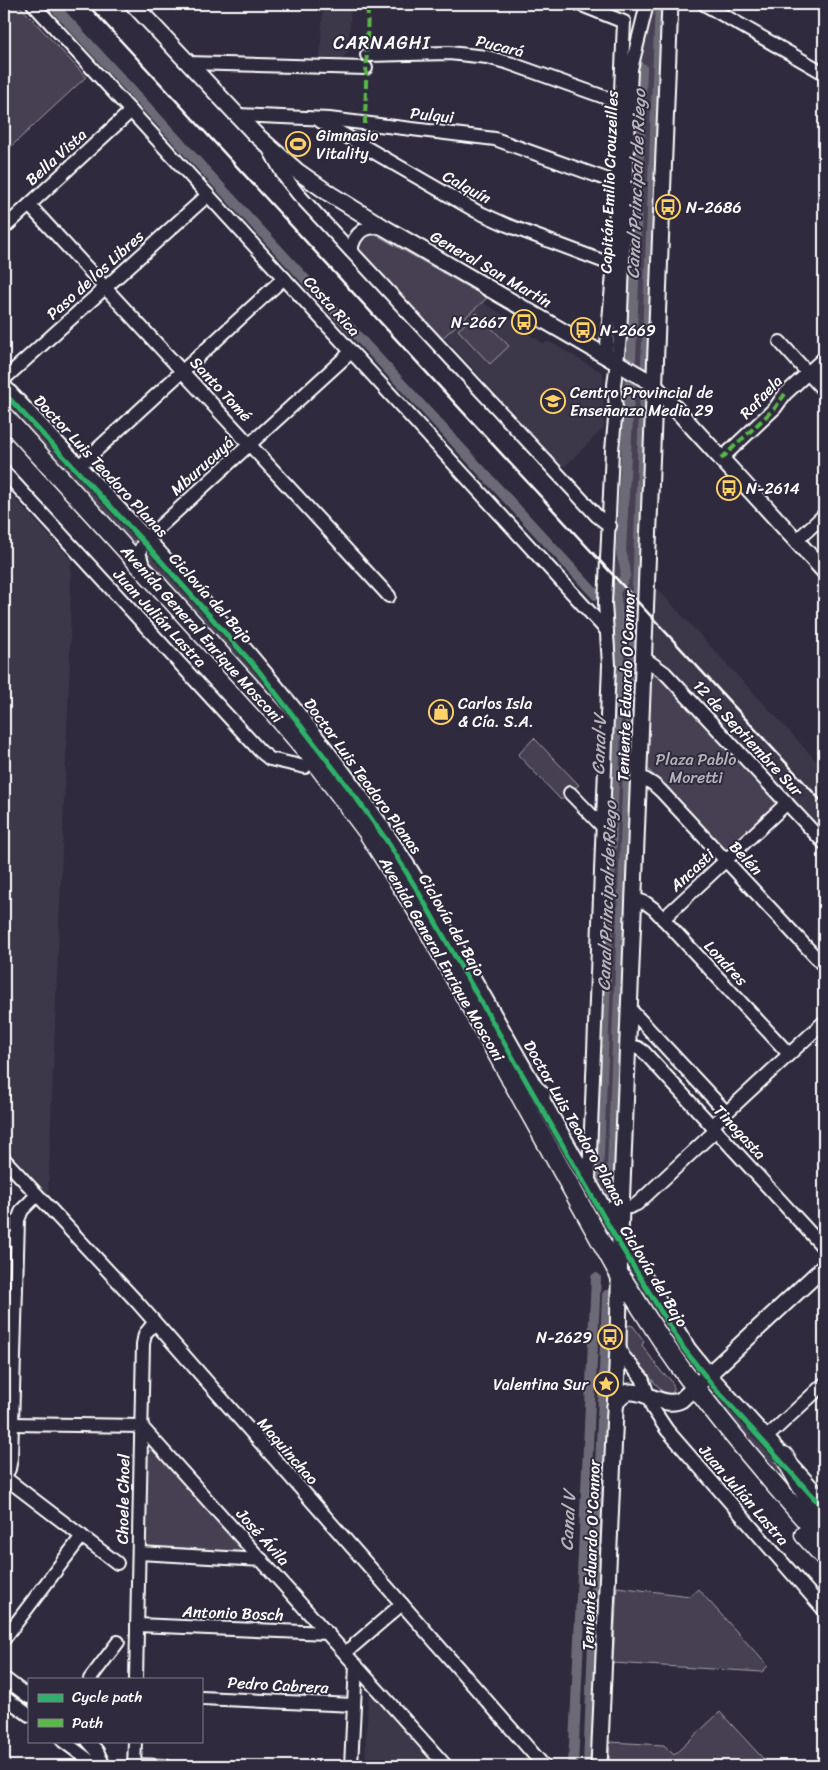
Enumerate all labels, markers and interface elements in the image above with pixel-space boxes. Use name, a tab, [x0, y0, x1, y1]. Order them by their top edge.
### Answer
street label: Pucará	[473, 26, 527, 66]
district label: CARNAGHI	[333, 27, 432, 59]
water label: Canal Principal de Riego	[617, 88, 655, 279]
street label: Capitán Emilio Crouzeilles	[591, 89, 627, 274]
street label: Pulqui	[409, 98, 456, 132]
street label: Bella Vista	[18, 121, 94, 193]
place label: Gimnasio Vitality	[316, 121, 378, 168]
sports icon: Gimnasio Vitality	[285, 131, 311, 157]
street label: Calquín	[437, 162, 497, 212]
place label: N-2686	[686, 193, 742, 222]
bus stop icon: N-2686	[655, 194, 681, 220]
street label: Paso de los Libres	[39, 222, 151, 327]
street label: General San Martín	[424, 222, 558, 316]
street label: Costa Rica	[296, 268, 368, 344]
place label: N-2667	[451, 308, 507, 337]
bus stop icon: N-2667	[511, 309, 537, 335]
place label: N-2669	[600, 316, 656, 345]
bus stop icon: N-2669	[570, 317, 596, 343]
street label: Santo Tomé	[183, 349, 259, 429]
street label: Rafaela	[732, 368, 790, 426]
place label: Centro Provincial de Enseñanza Media 29	[570, 378, 714, 425]
street label: Doctor Luis Teodoro Planas	[26, 388, 176, 545]
school or university icon: Centro Provincial de Enseñanza Media 29	[540, 388, 566, 414]
street label: Mburucuyá	[163, 429, 241, 503]
place label: N-2614	[746, 474, 800, 503]
bus stop icon: N-2614	[716, 475, 742, 501]
street label: Avenida General Enrique Mosconi	[113, 537, 291, 731]
street label: Ciclovía del Bajo	[162, 545, 260, 651]
street label: Juan Julián Lastra	[105, 561, 214, 674]
street label: Teniente Eduardo O'Connor	[608, 588, 644, 782]
street label: 12 de Septiembre Sur	[686, 673, 811, 804]
place label: Carlos Isla & Cía. S.A.	[458, 689, 534, 736]
street label: Doctor Luis Teodoro Planas	[296, 692, 430, 861]
shop icon: Carlos Isla & Cía. S.A.	[428, 699, 454, 725]
water label: Canal V	[582, 710, 616, 775]
park label: Plaza Pablo Moretti	[656, 745, 736, 792]
water label: Canal Principal de Riego	[588, 800, 626, 991]
street label: Belén	[722, 834, 770, 883]
street label: Ancasti	[662, 841, 722, 899]
street label: Avenida General Enrique Mosconi	[371, 850, 513, 1067]
street label: Ciclovía del Bajo	[411, 868, 493, 982]
street label: Londres	[697, 933, 756, 993]
street label: Doctor Luis Teodoro Planas	[516, 1035, 635, 1212]
street label: Tinogasta	[706, 1097, 774, 1167]
street label: Ciclovía del Bajo	[612, 1219, 696, 1333]
place label: N-2629	[536, 1323, 592, 1352]
bus stop icon: N-2629	[597, 1324, 623, 1350]
place label: Valentina Sur	[493, 1370, 589, 1399]
place icon: Valentina Sur	[593, 1371, 619, 1397]
street label: Maquinchao	[250, 1410, 326, 1492]
street label: Juan Julián Lastra	[691, 1437, 797, 1553]
street label: Choele Choel	[108, 1453, 138, 1544]
street label: Teniente Eduardo O'Connor	[573, 1457, 609, 1651]
water label: Canal V	[550, 1486, 586, 1552]
street label: José Ávila	[228, 1500, 297, 1573]
street label: Antonio Bosch	[181, 1597, 284, 1629]
street label: Pedro Cabrera	[227, 1668, 330, 1702]
legend	[28, 1678, 202, 1742]
text: Cycle path	[72, 1684, 143, 1710]
text: Path	[72, 1710, 103, 1736]

